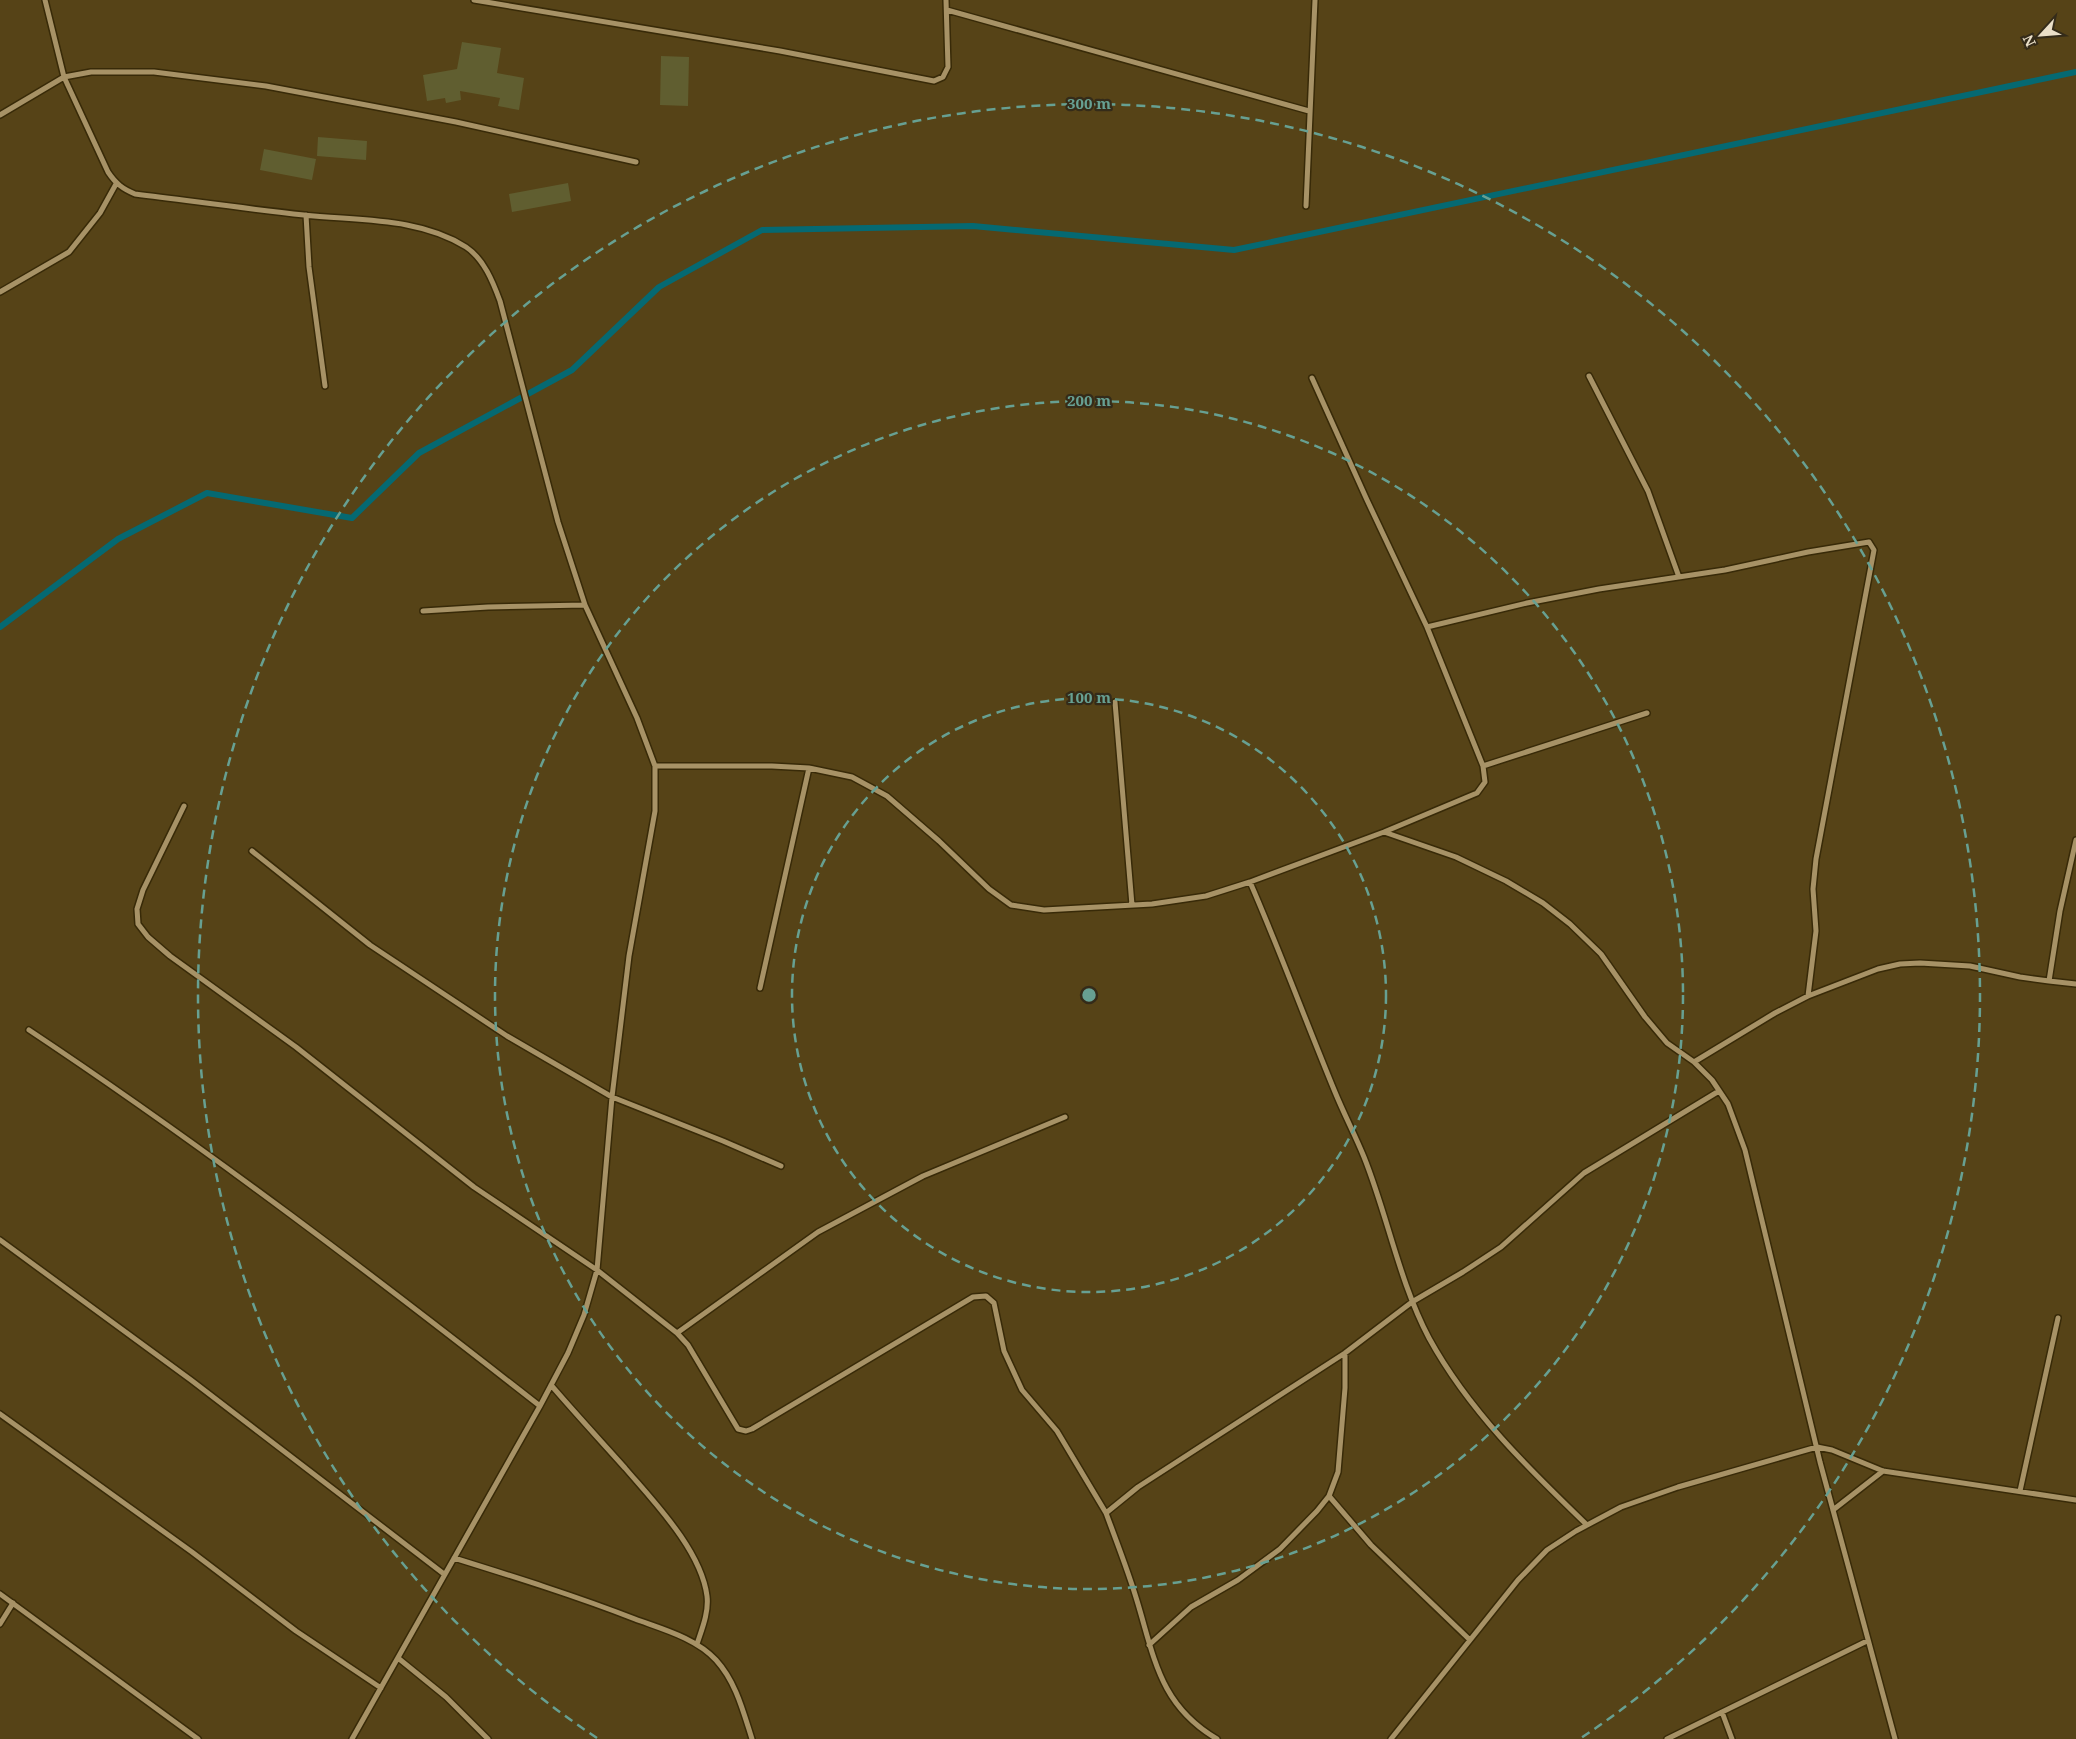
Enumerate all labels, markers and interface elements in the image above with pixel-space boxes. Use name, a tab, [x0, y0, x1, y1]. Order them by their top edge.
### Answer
north arrow	[2016, 10, 2066, 60]
text: N	[2018, 32, 2040, 50]
text: 300 m	[1067, 93, 1111, 113]
text: 200 m	[1067, 390, 1111, 410]
text: 100 m	[1067, 687, 1111, 707]
centre of rings	[1080, 986, 1098, 1004]

